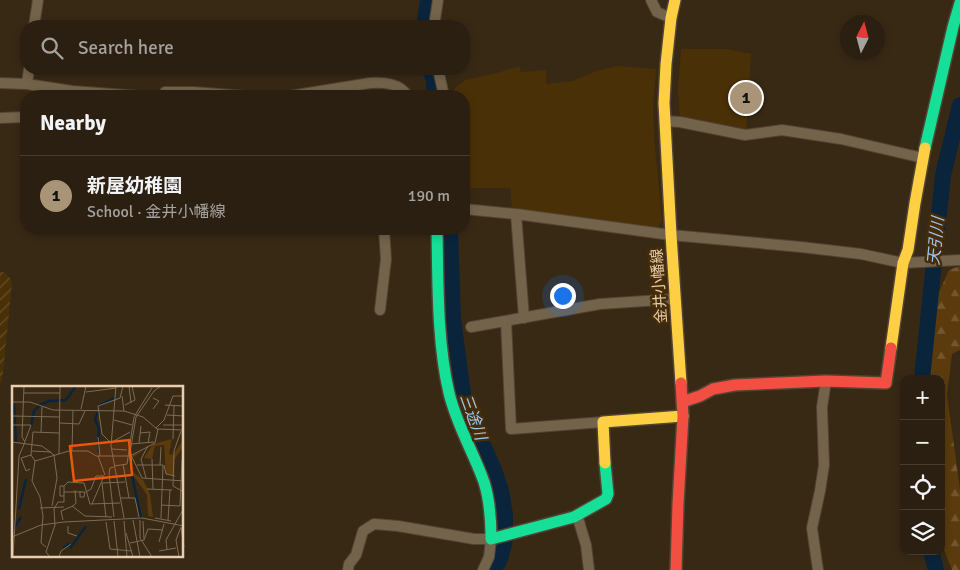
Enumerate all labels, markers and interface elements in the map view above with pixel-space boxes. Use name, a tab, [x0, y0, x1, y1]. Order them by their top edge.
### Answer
north arrow	[840, 15, 885, 60]
search box	[20, 20, 470, 75]
icon: search	[38, 34, 66, 62]
text: Search here	[78, 36, 174, 60]
pin: 1	[730, 79, 762, 117]
text: Nearby	[40, 110, 106, 136]
text: 新屋幼稚園	[87, 174, 182, 198]
text: 1	[52, 186, 60, 206]
text: 190 m	[408, 186, 450, 206]
text: School · 金井小幡線	[87, 202, 225, 222]
water label: 天引川	[924, 214, 949, 266]
street label: 金井小幡線	[647, 248, 671, 324]
your location	[550, 283, 576, 309]
map controls	[900, 375, 945, 555]
button: +	[900, 375, 945, 420]
inset map	[12, 386, 184, 558]
water label: 三途川	[455, 391, 491, 445]
button: −	[900, 420, 945, 465]
button: locate	[900, 465, 945, 510]
button: layers	[900, 510, 945, 555]

